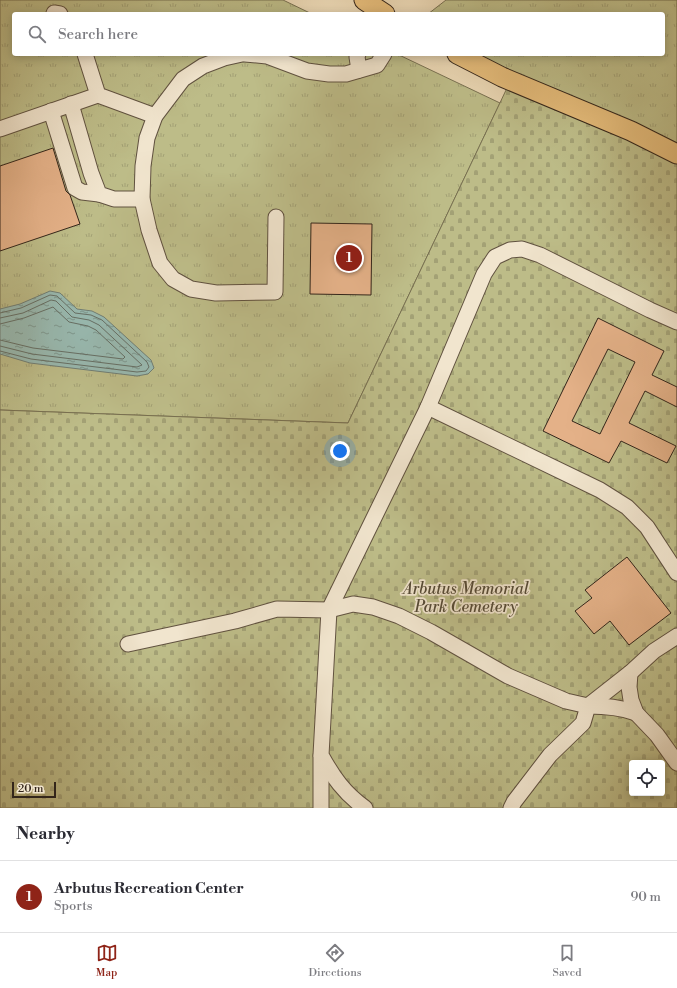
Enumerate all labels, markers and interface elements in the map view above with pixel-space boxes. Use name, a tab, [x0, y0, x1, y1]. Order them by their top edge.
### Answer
search box	[12, 12, 665, 56]
icon: search	[26, 23, 48, 45]
text: Search here	[58, 25, 138, 44]
pin: 1	[336, 243, 362, 273]
your location	[330, 441, 350, 461]
park label: Arbutus Memorial Park Cemetery	[401, 579, 530, 617]
map controls	[629, 760, 665, 796]
button: locate	[629, 760, 665, 796]
scale bar	[12, 780, 56, 799]
text: 20 m	[18, 782, 43, 796]
text: Nearby	[16, 823, 75, 845]
text: Arbutus Recreation Center	[54, 879, 244, 898]
text: 1	[26, 889, 32, 905]
text: 90 m	[630, 889, 661, 905]
text: Sports	[54, 898, 93, 914]
tab: Map	[96, 942, 118, 980]
tab: Directions	[309, 942, 362, 980]
tab: Saved	[553, 942, 581, 980]

